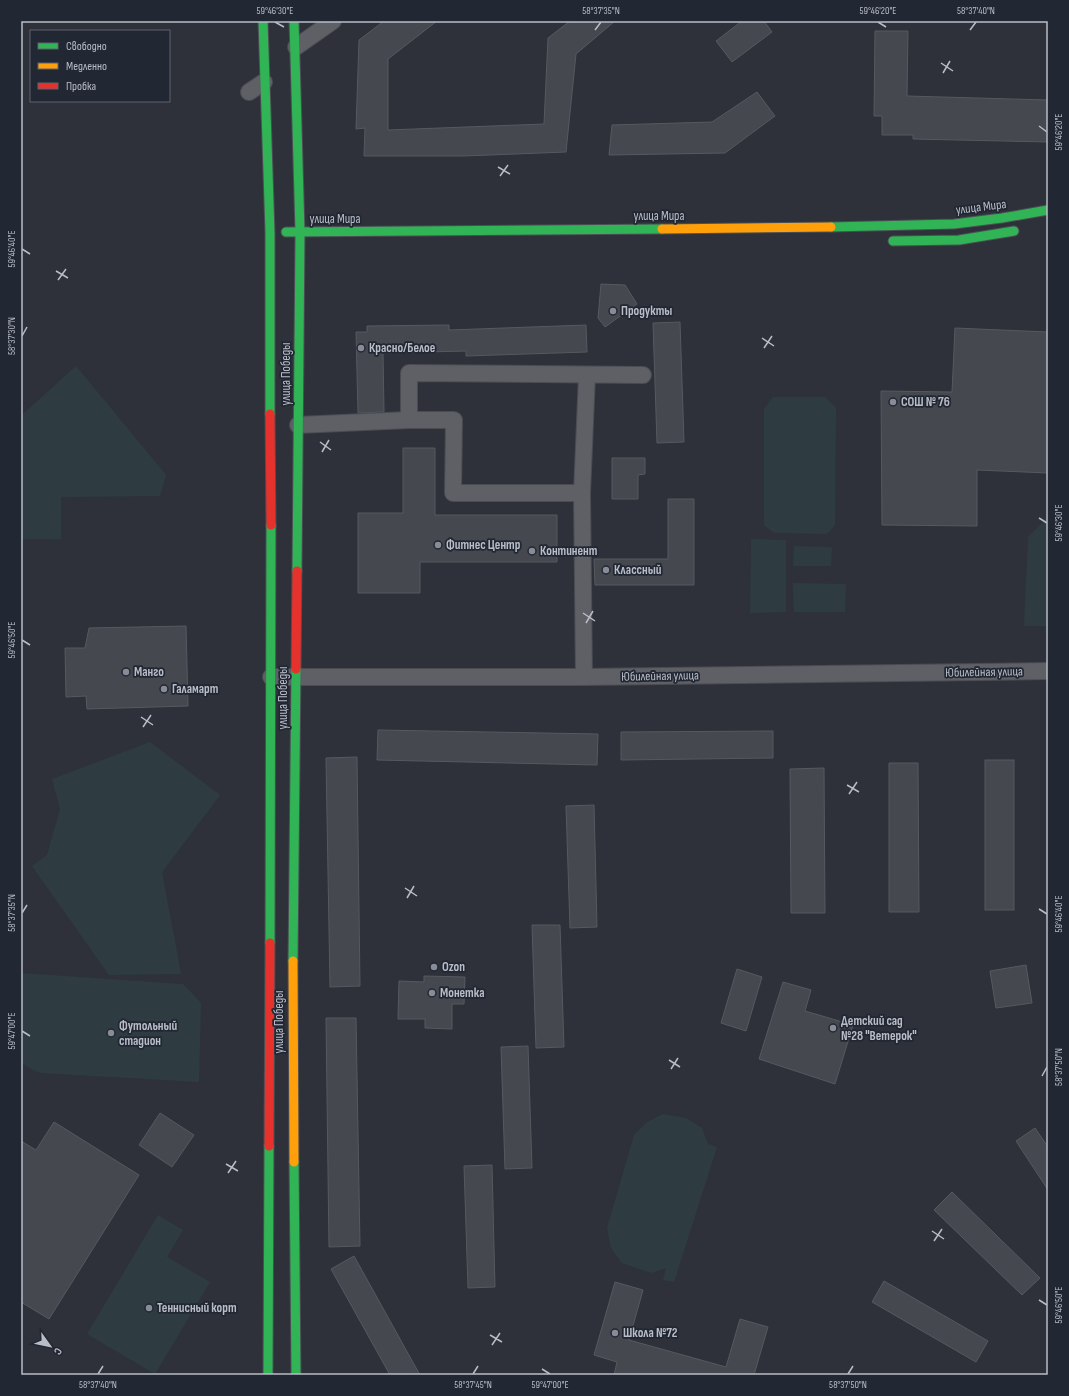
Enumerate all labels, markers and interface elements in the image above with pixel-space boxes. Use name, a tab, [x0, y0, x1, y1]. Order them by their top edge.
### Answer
text: 59°46'30"E	[256, 5, 294, 17]
text: 58°37'35"N	[582, 5, 620, 17]
text: 59°46'20"E	[860, 5, 896, 17]
text: 58°37'40"N	[957, 5, 995, 17]
legend	[30, 30, 170, 102]
text: Свободно	[66, 39, 107, 54]
text: Медленно	[66, 59, 107, 74]
text: Пробка	[66, 79, 97, 94]
text: 59°46'20"E	[1053, 114, 1065, 150]
street label: улица Мира	[955, 196, 1007, 218]
street label: улица Мира	[634, 208, 684, 224]
street label: улица Мира	[310, 211, 360, 227]
text: 59°46'40"E	[6, 231, 18, 268]
place label: Продукты	[621, 303, 672, 319]
marker: Продукты	[608, 306, 618, 316]
text: 58°37'30"N	[6, 317, 18, 355]
place label: Красно/Белое	[369, 340, 436, 356]
street label: улица Победы	[278, 343, 294, 405]
marker: Красно/Белое	[356, 343, 366, 353]
place label: СОШ № 76	[901, 394, 950, 410]
marker: СОШ № 76	[888, 397, 898, 407]
text: 59°46'30"E	[1053, 504, 1065, 542]
place label: Фитнес Центр	[446, 537, 521, 553]
marker: Фитнес Центр	[433, 540, 443, 550]
place label: Континент	[540, 543, 598, 559]
marker: Континент	[527, 546, 537, 556]
place label: Классный	[614, 562, 662, 578]
marker: Классный	[601, 565, 611, 575]
text: 59°46'50"E	[6, 622, 18, 658]
street label: Юбилейная улица	[945, 663, 1023, 681]
place label: Манго	[134, 664, 164, 680]
marker: Манго	[121, 667, 131, 677]
street label: улица Победы	[275, 667, 291, 729]
street label: Юбилейная улица	[621, 667, 699, 685]
place label: Галамарт	[172, 681, 219, 697]
marker: Галамарт	[159, 684, 169, 694]
text: 58°37'35"N	[6, 894, 18, 932]
text: 59°46'40"E	[1053, 896, 1065, 933]
place label: Ozon	[442, 959, 465, 975]
marker: Ozon	[429, 962, 439, 972]
place label: Монетка	[440, 985, 484, 1001]
marker: Монетка	[427, 988, 437, 998]
street label: улица Победы	[271, 991, 287, 1053]
text: 59°47'00"E	[6, 1012, 18, 1050]
place label: Детский сад №28 "Ветерок"	[841, 1013, 917, 1044]
place label: Футольный стадион	[119, 1018, 178, 1049]
marker: Детский сад №28 "Ветерок"	[828, 1023, 838, 1033]
marker: Футольный стадион	[106, 1028, 116, 1038]
text: 58°37'50"N	[1053, 1048, 1065, 1086]
text: 59°46'50"E	[1053, 1287, 1065, 1323]
place label: Теннисный корт	[157, 1300, 237, 1316]
marker: Теннисный корт	[144, 1303, 154, 1313]
place label: Школа №72	[623, 1325, 678, 1341]
north arrow	[30, 1326, 70, 1366]
marker: Школа №72	[610, 1328, 620, 1338]
text: С	[51, 1345, 65, 1357]
text: 58°37'40"N	[79, 1379, 117, 1391]
text: 58°37'45"N	[454, 1379, 492, 1391]
text: 59°47'00"E	[531, 1379, 569, 1391]
text: 58°37'50"N	[829, 1379, 867, 1391]

